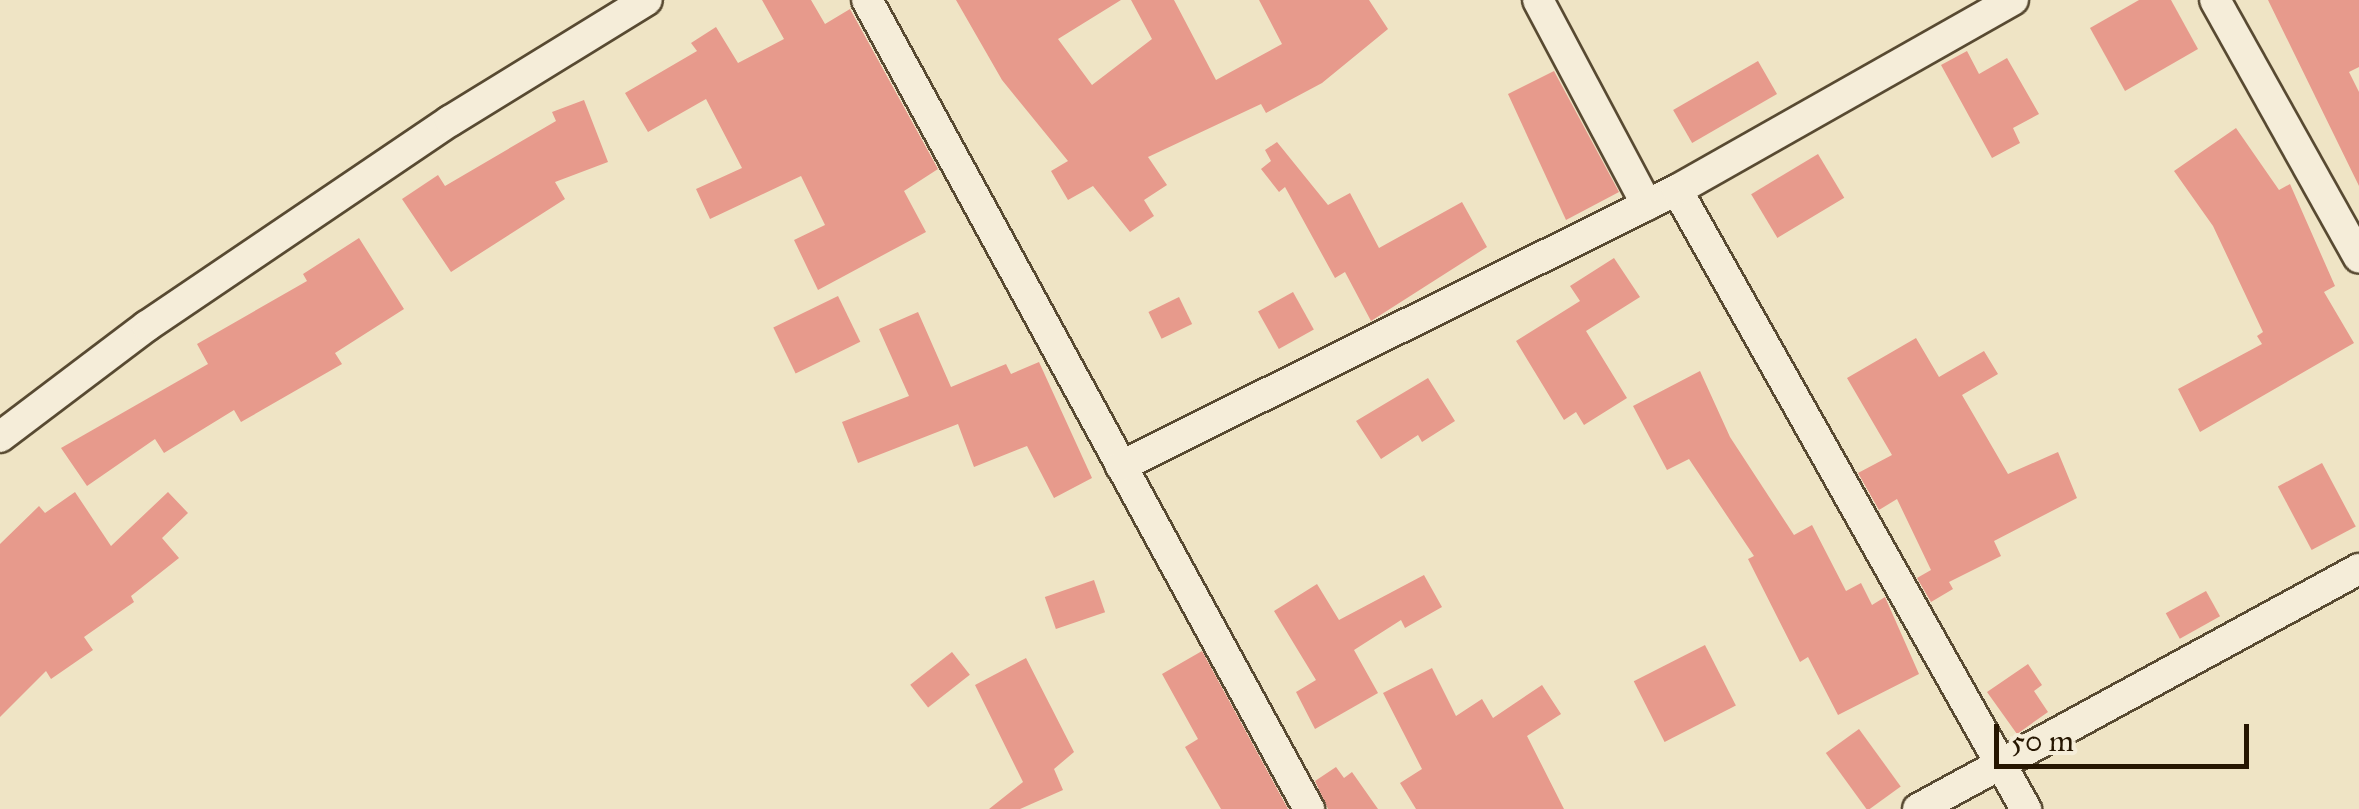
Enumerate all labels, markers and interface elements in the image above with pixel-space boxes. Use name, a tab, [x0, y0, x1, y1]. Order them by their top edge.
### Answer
scale bar	[1999, 704, 2254, 766]
text: 50 m	[2011, 723, 2074, 759]

